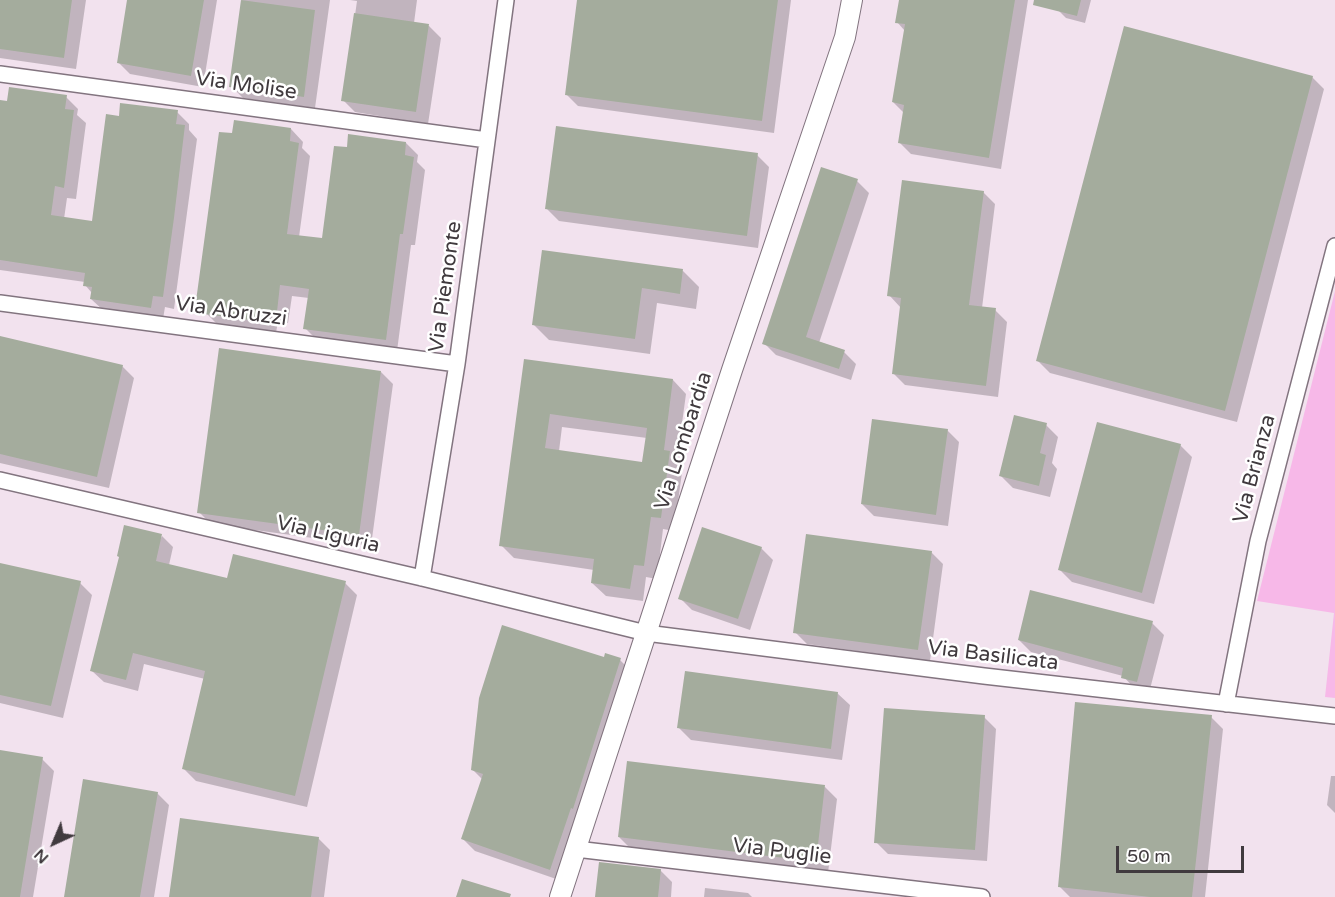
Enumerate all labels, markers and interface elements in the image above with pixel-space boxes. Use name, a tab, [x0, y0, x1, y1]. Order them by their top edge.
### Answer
street label: Via Molise	[194, 66, 298, 106]
street label: Via Piemonte	[424, 220, 468, 354]
street label: Via Abruzzi	[173, 292, 289, 332]
street label: Via Lombardia	[650, 369, 718, 513]
street label: Via Brianza	[1228, 412, 1282, 526]
street label: Via Liguria	[274, 511, 382, 559]
street label: Via Basilicata	[926, 635, 1060, 677]
north arrow	[24, 813, 84, 873]
street label: Via Puglie	[731, 833, 833, 871]
scale bar	[1119, 834, 1246, 872]
text: N	[30, 844, 53, 868]
text: 50 m	[1127, 845, 1171, 867]

